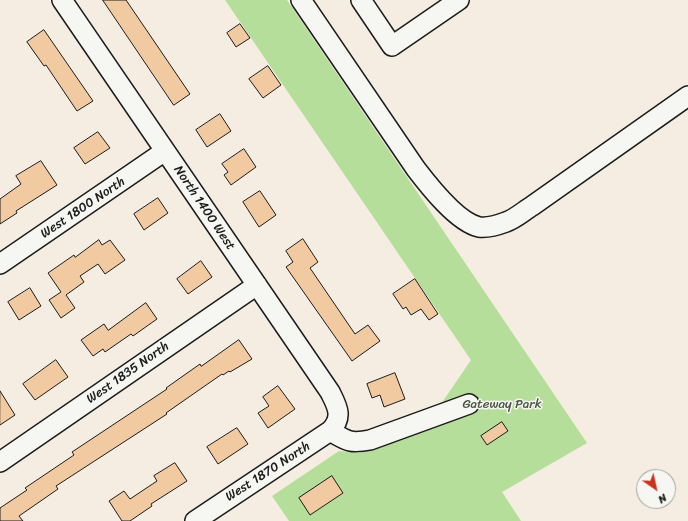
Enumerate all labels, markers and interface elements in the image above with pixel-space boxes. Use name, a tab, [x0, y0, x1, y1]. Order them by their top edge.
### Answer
street label: North 1400 West	[170, 163, 238, 253]
street label: West 1800 North	[38, 174, 128, 242]
street label: West 1835 North	[84, 339, 172, 407]
park label: Gateway Park	[462, 397, 542, 413]
street label: West 1870 North	[223, 439, 313, 505]
north arrow	[636, 469, 676, 509]
text: N	[654, 489, 671, 509]

